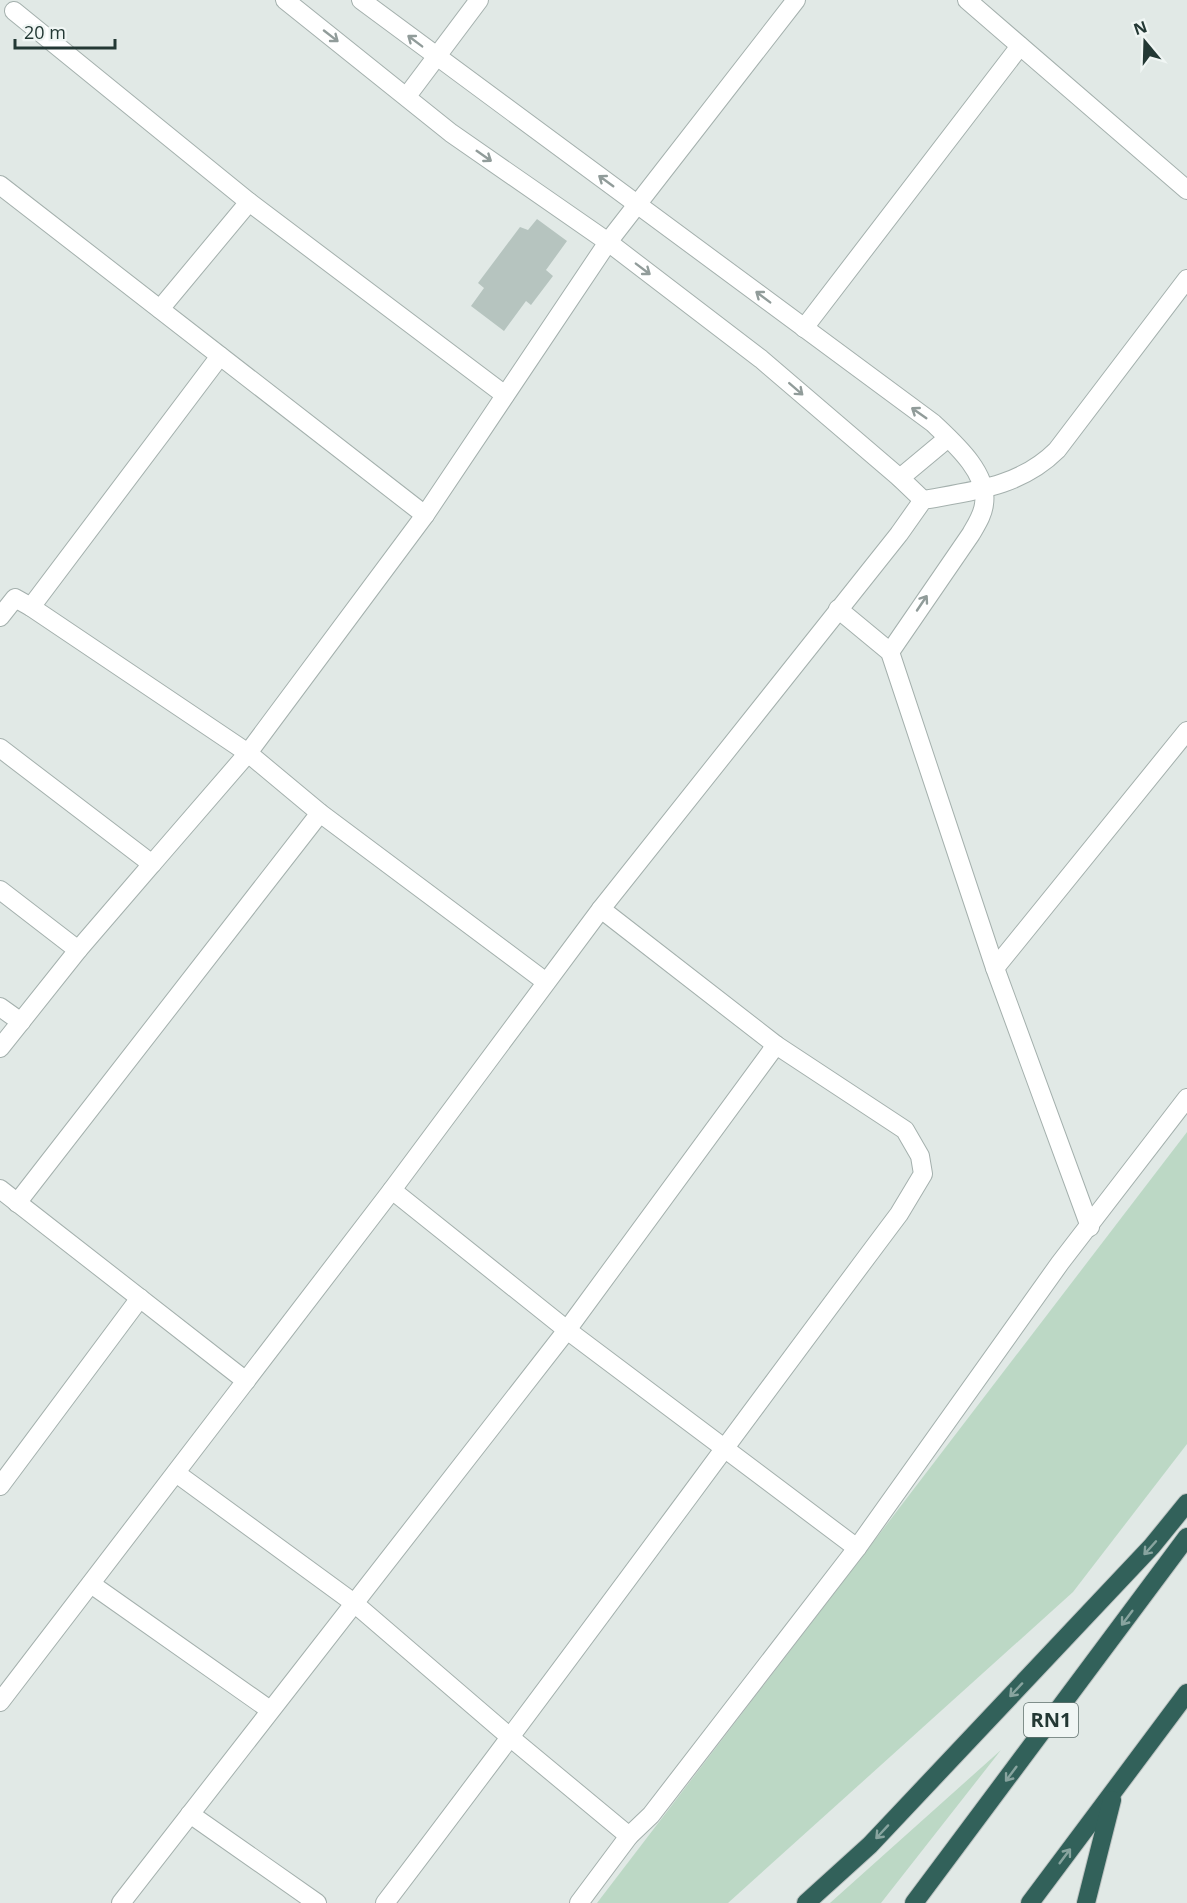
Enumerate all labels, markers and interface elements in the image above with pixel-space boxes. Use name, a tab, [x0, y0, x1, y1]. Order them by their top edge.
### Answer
scale bar	[15, 12, 116, 50]
north arrow	[1115, 12, 1175, 72]
text: N	[1130, 15, 1150, 40]
text: 20 m	[24, 20, 66, 44]
one-way arrow	[322, 30, 338, 43]
one-way arrow	[408, 34, 424, 47]
one-way arrow	[476, 150, 492, 162]
one-way arrow	[599, 175, 615, 187]
one-way arrow	[635, 262, 651, 275]
one-way arrow	[755, 291, 771, 304]
one-way arrow	[788, 383, 804, 396]
one-way arrow	[912, 407, 928, 419]
one-way arrow	[916, 595, 928, 612]
one-way arrow	[1143, 1540, 1157, 1555]
one-way arrow	[1121, 1609, 1133, 1625]
one-way arrow	[1009, 1682, 1023, 1697]
road number: RN1	[1024, 1703, 1078, 1737]
one-way arrow	[1004, 1766, 1017, 1782]
one-way arrow	[875, 1824, 889, 1839]
one-way arrow	[1059, 1849, 1071, 1865]

